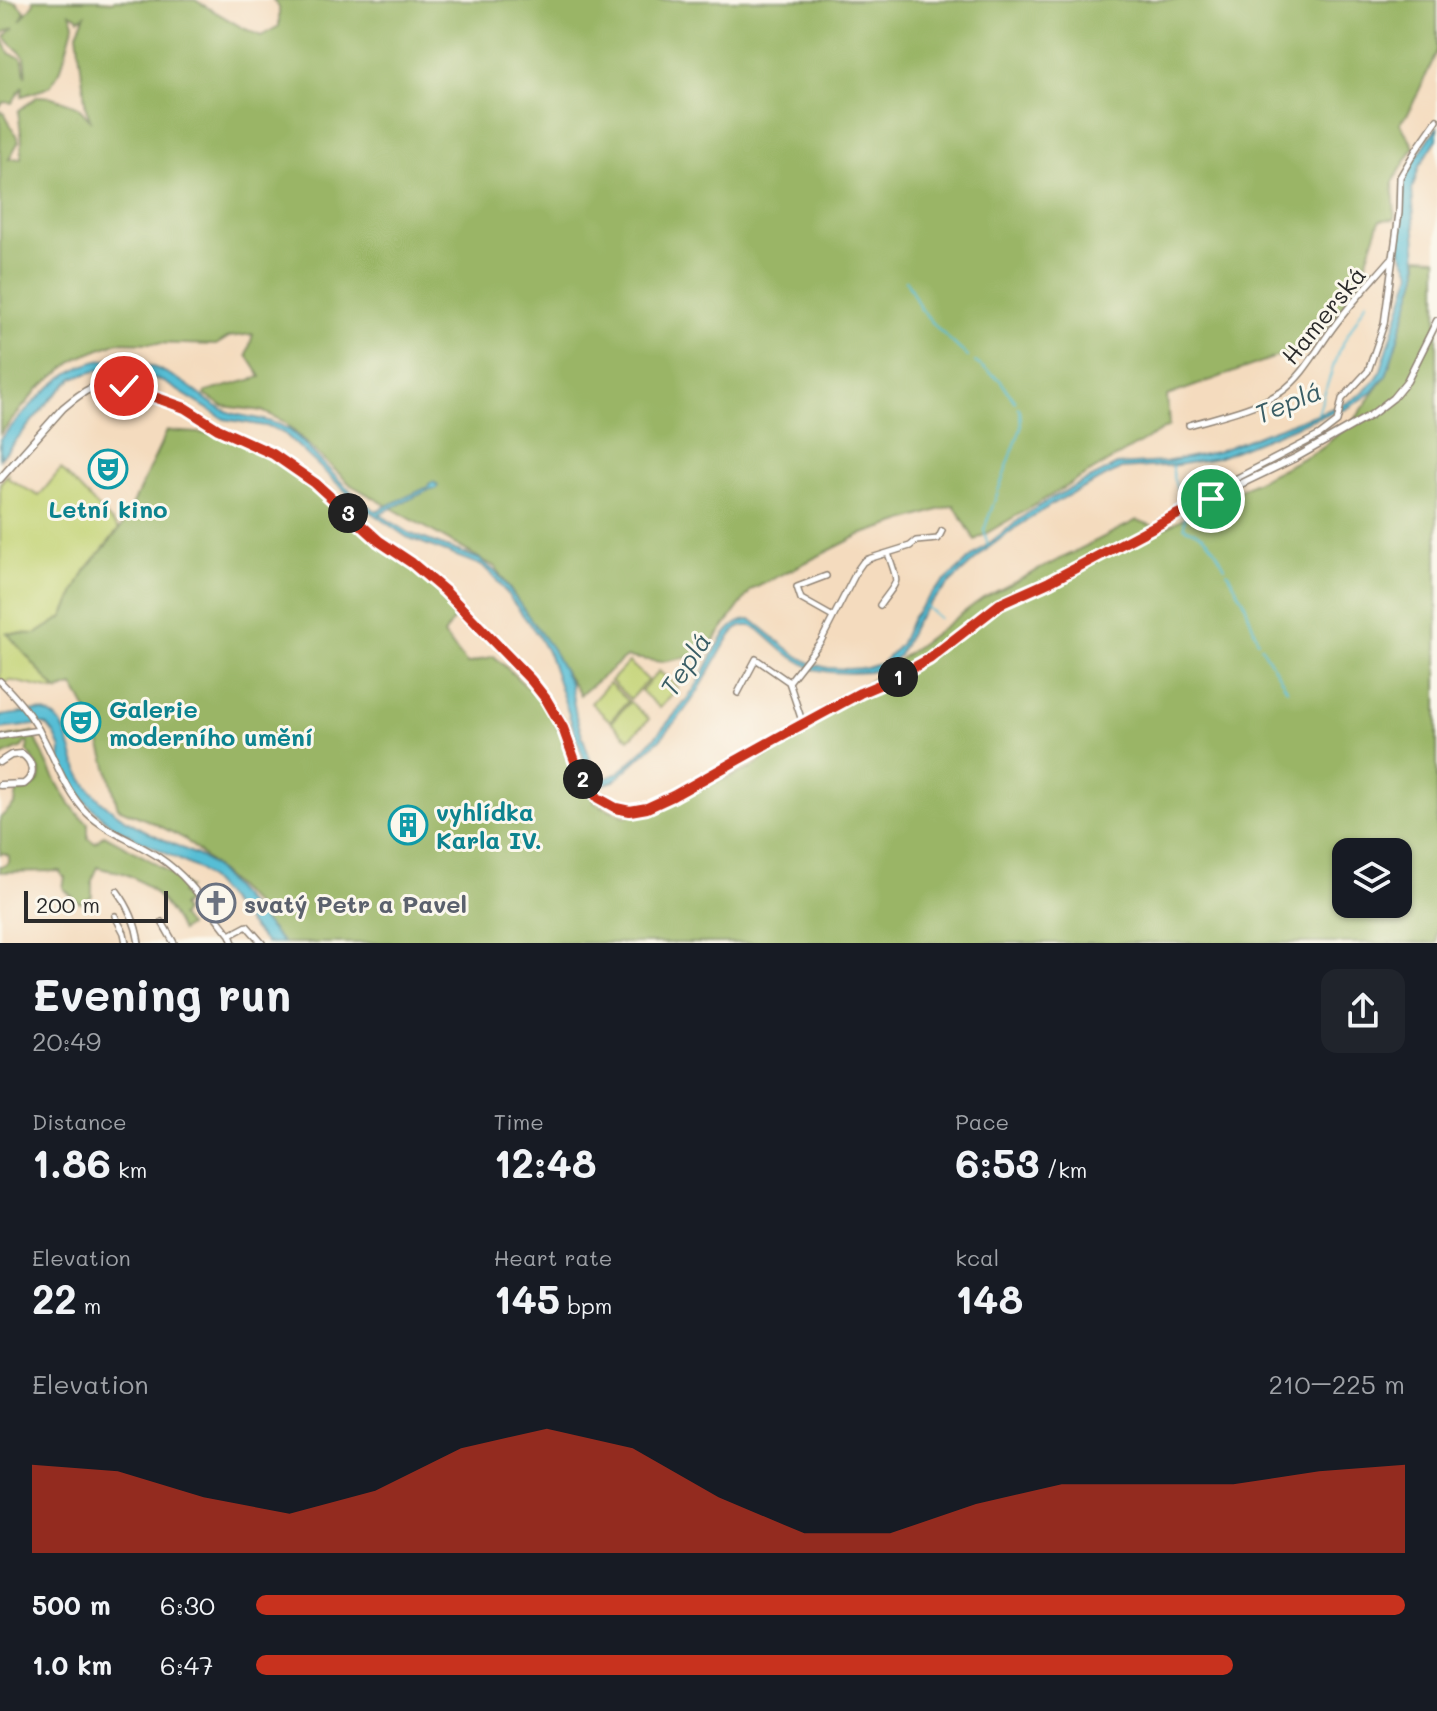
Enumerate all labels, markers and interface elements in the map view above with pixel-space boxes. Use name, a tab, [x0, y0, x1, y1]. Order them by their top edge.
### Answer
street label: Hamerská	[1274, 260, 1372, 370]
pin	[90, 352, 158, 420]
icon: check	[102, 364, 146, 408]
water label: Teplá	[1249, 373, 1327, 431]
theatre icon: Letní kino	[87, 448, 129, 490]
pin	[1177, 465, 1245, 533]
icon: arrive	[1189, 477, 1233, 521]
place label: Letní kino	[48, 493, 168, 524]
pin: 3	[328, 493, 368, 533]
text: 3	[341, 498, 355, 527]
water label: Teplá	[652, 626, 718, 702]
pin: 1	[878, 657, 918, 697]
text: 1	[893, 662, 903, 691]
place label: Galerie moderního umění	[109, 693, 313, 752]
theatre icon: Galerie moderního umění	[60, 701, 102, 743]
pin: 2	[563, 759, 603, 799]
text: 2	[577, 764, 589, 793]
place label: vyhlídka Karla IV.	[436, 796, 542, 855]
building icon: vyhlídka Karla IV.	[387, 804, 429, 846]
map controls	[1332, 838, 1412, 918]
button: layers	[1332, 838, 1412, 918]
church icon: svatý Petr a Pavel	[195, 882, 237, 924]
scale bar	[24, 887, 168, 923]
place label: svatý Petr a Pavel	[244, 888, 467, 919]
text: 200 m	[36, 890, 100, 919]
text: Evening run	[32, 965, 291, 1022]
button: share	[1321, 969, 1405, 1053]
text: 20:49	[32, 1024, 101, 1058]
text: Distance	[32, 1107, 127, 1136]
text: Time	[494, 1107, 544, 1136]
text: Pace	[955, 1107, 1009, 1136]
text: 1.86	[32, 1136, 111, 1188]
text: 12:48	[494, 1136, 597, 1188]
text: 6:53	[955, 1136, 1040, 1188]
text: km	[111, 1155, 147, 1184]
text: /km	[1040, 1155, 1087, 1184]
text: Elevation	[32, 1243, 131, 1272]
text: Heart rate	[494, 1243, 612, 1272]
text: kcal	[955, 1243, 999, 1272]
text: 22	[32, 1272, 77, 1324]
text: 145	[494, 1272, 560, 1324]
text: 148	[955, 1272, 1023, 1324]
text: m	[77, 1291, 101, 1320]
text: bpm	[560, 1291, 612, 1320]
text: Elevation	[32, 1367, 149, 1401]
text: 210–225 m	[1268, 1367, 1405, 1401]
text: 500 m	[32, 1588, 111, 1622]
text: 6:30	[160, 1588, 215, 1622]
text: 1.0 km	[32, 1648, 112, 1682]
text: 6:47	[160, 1648, 213, 1682]

